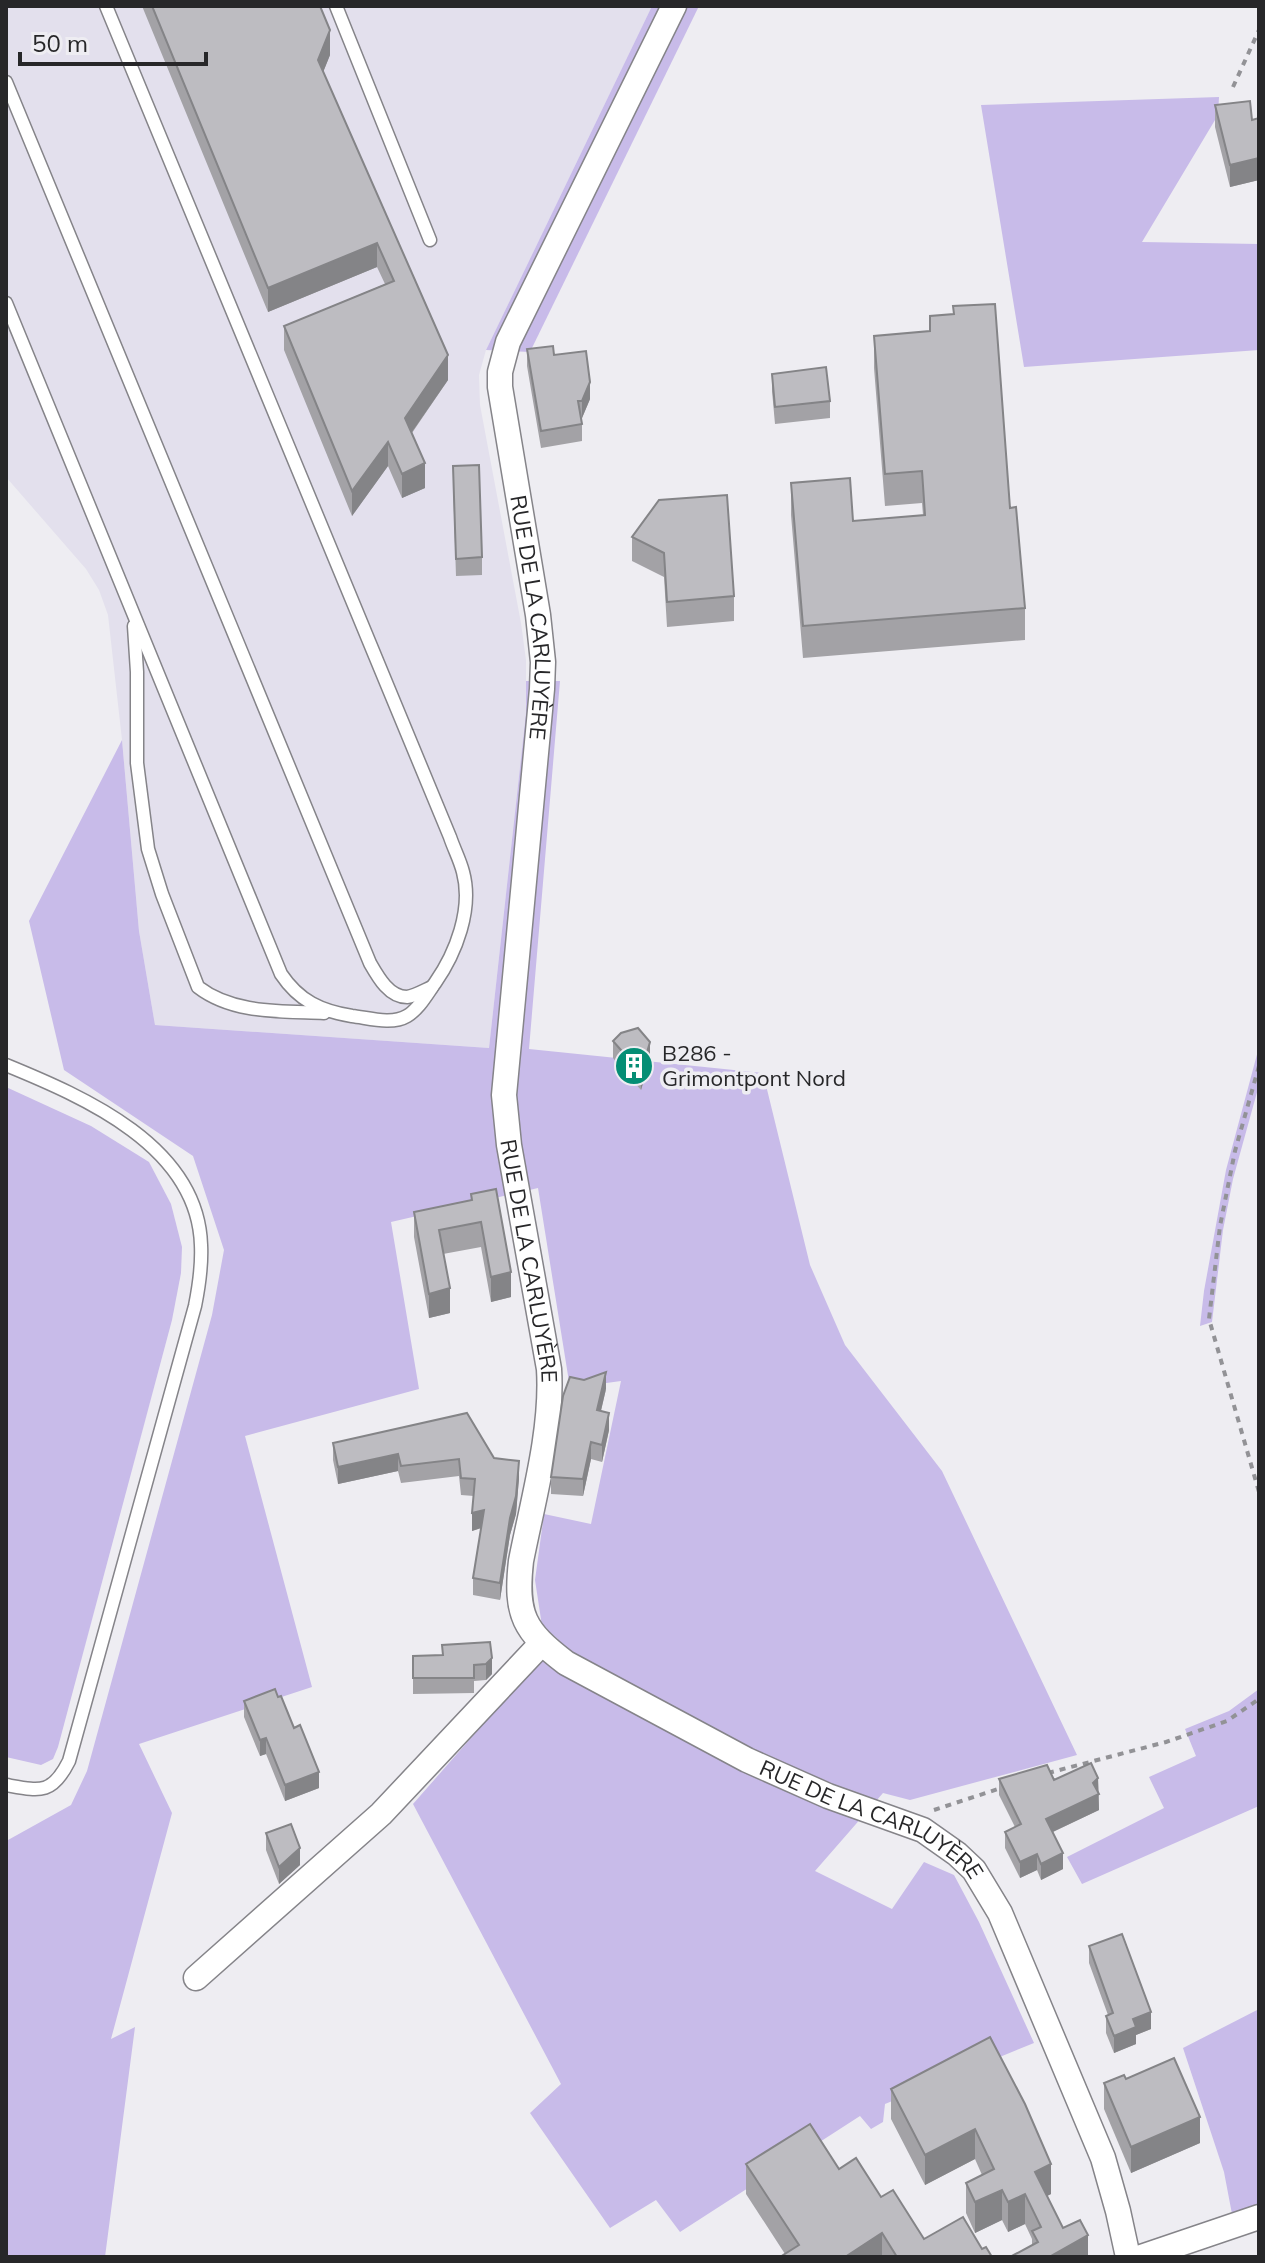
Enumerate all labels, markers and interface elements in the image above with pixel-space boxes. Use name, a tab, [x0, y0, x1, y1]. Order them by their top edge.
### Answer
scale bar	[20, 16, 206, 66]
text: 50 m	[32, 28, 88, 58]
street label: RUE DE LA CARLUYÈRE	[504, 493, 557, 741]
place label: B286 - Grimontpont Nord	[662, 1039, 846, 1092]
building icon: B286 - Grimontpont Nord	[613, 1045, 655, 1087]
street label: RUE DE LA CARLUYÈRE	[494, 1137, 564, 1383]
street label: RUE DE LA CARLUYÈRE	[755, 1753, 990, 1884]

